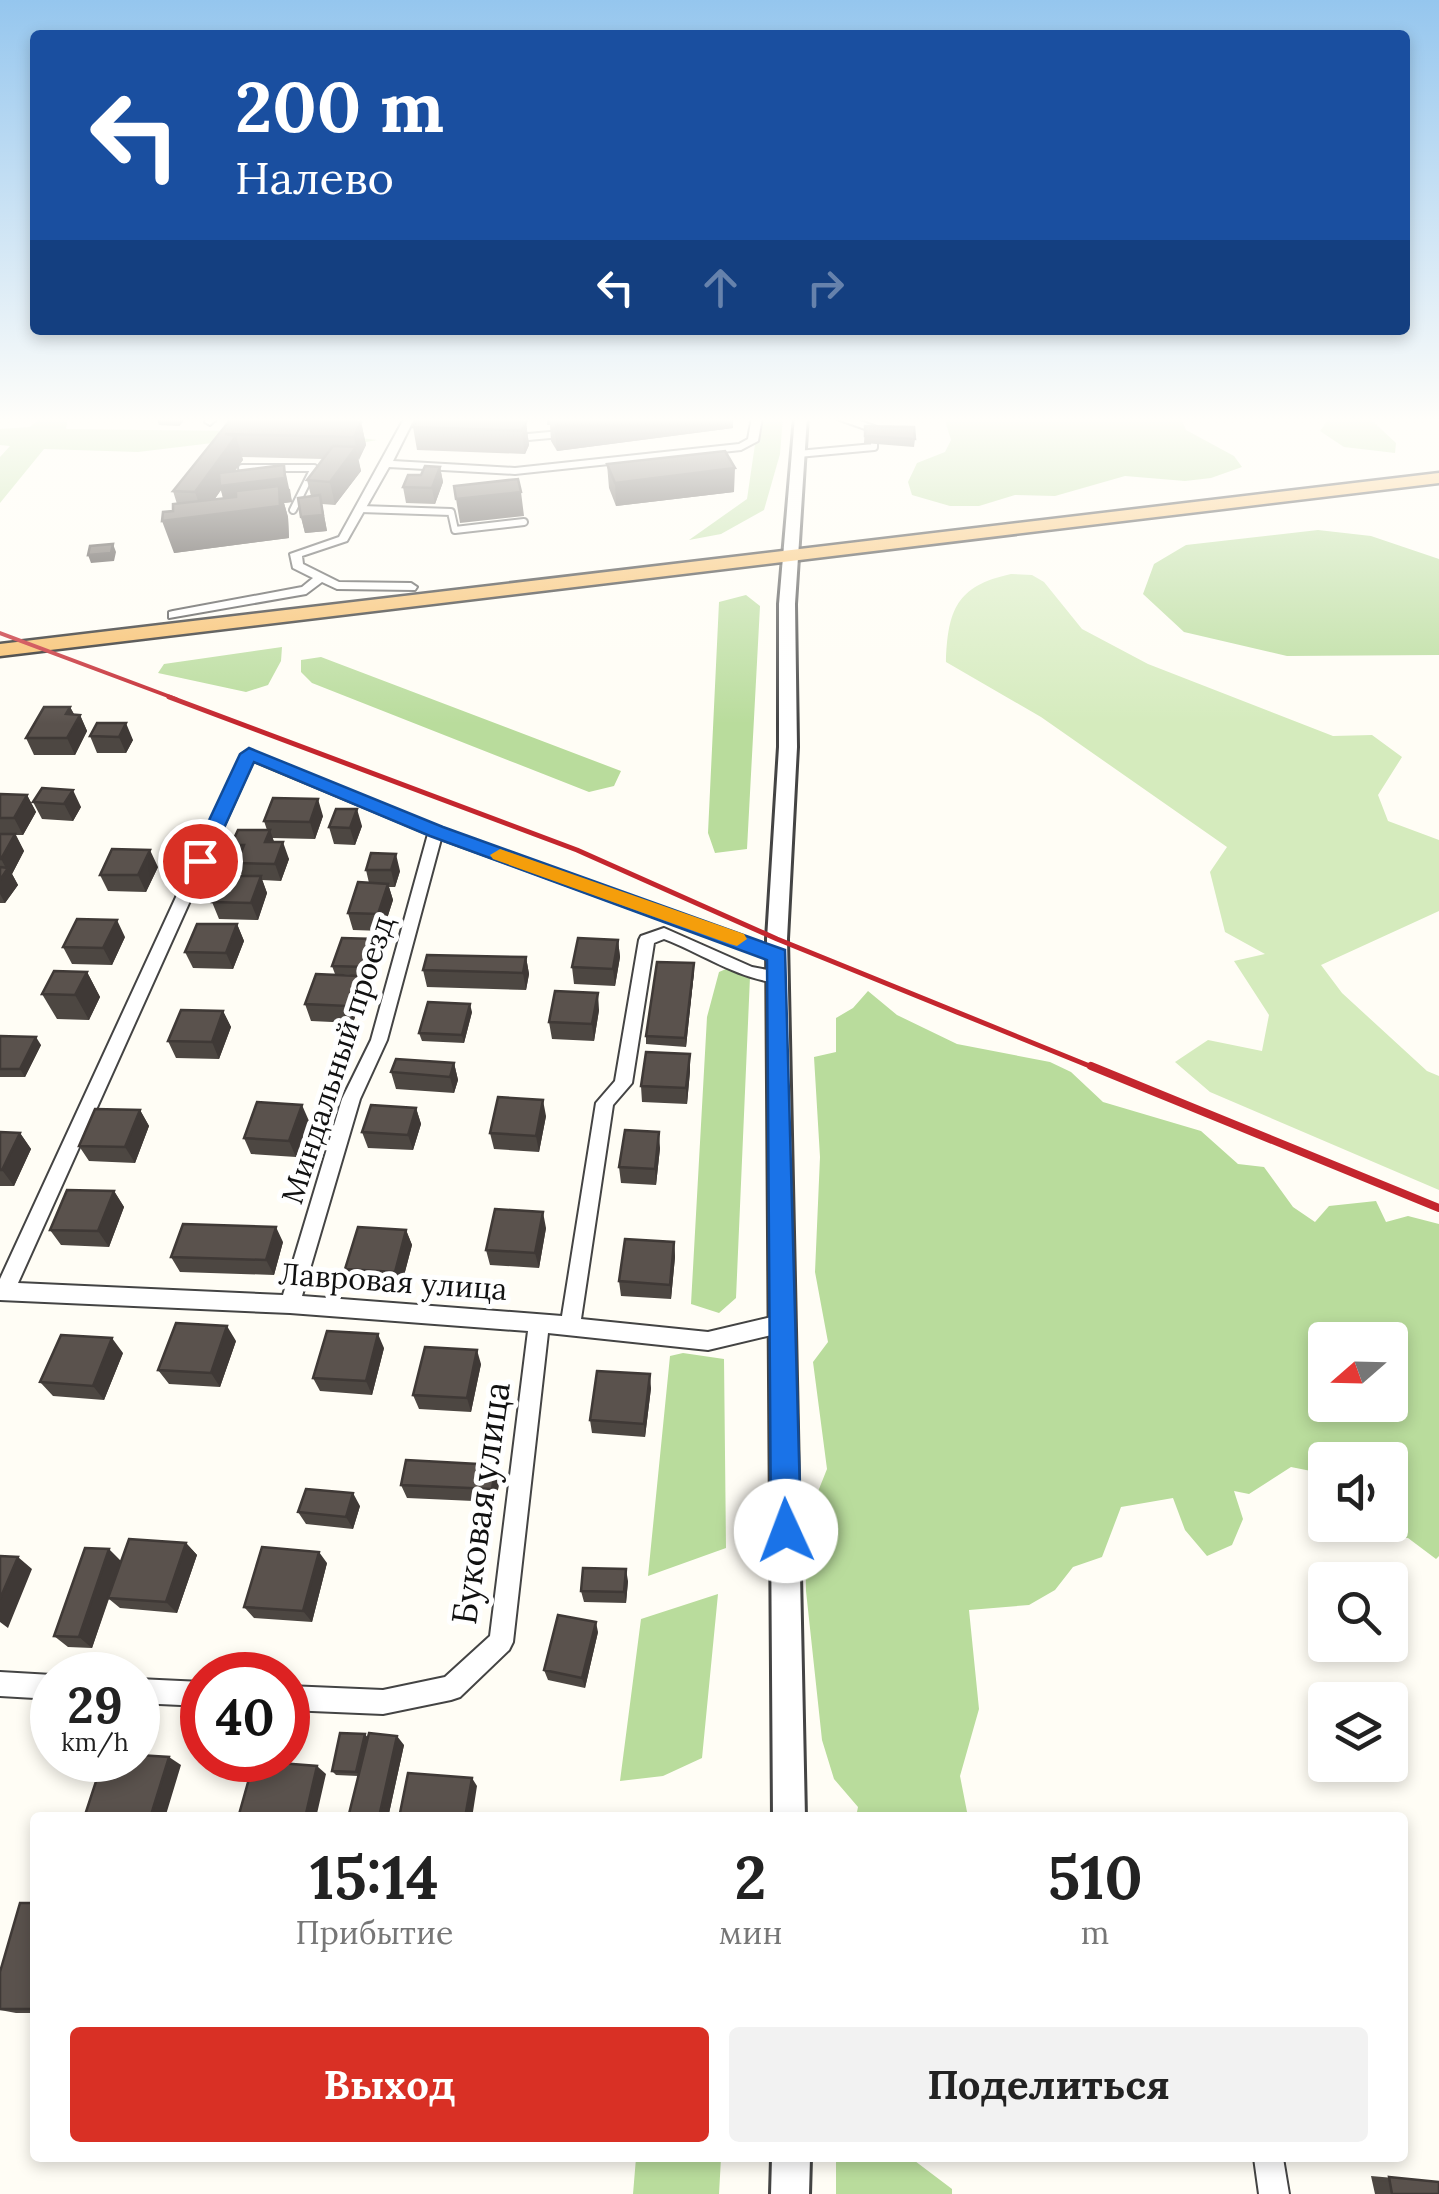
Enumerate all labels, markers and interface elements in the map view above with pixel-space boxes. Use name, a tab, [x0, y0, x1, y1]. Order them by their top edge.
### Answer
text: 200 m	[235, 62, 444, 151]
icon: left	[70, 70, 200, 200]
text: Налево	[235, 149, 394, 206]
icon: left	[588, 260, 643, 315]
icon: ahead	[693, 260, 748, 315]
icon: right	[798, 260, 853, 315]
pin	[158, 819, 243, 904]
icon: arrive	[173, 834, 228, 889]
street label: Миндальный проезд	[273, 911, 402, 1208]
street label: Лавровая улица	[277, 1254, 509, 1309]
north arrow	[1308, 1322, 1408, 1422]
map controls	[1308, 1322, 1408, 1782]
street label: Буковая улица	[441, 1379, 520, 1627]
button: sound	[1308, 1442, 1408, 1542]
position arrow	[734, 1479, 838, 1583]
button: search	[1308, 1562, 1408, 1662]
speed limit sign: 40	[180, 1652, 310, 1782]
text: 29	[67, 1673, 123, 1737]
button: layers	[1308, 1682, 1408, 1782]
text: km/h	[61, 1726, 129, 1758]
text: 15:14	[310, 1839, 439, 1915]
text: 2	[735, 1839, 766, 1915]
text: 510	[1048, 1839, 1143, 1915]
text: Прибытие	[295, 1912, 453, 1953]
text: мин	[719, 1912, 782, 1953]
text: m	[1081, 1912, 1109, 1953]
button: Выход	[70, 2027, 709, 2142]
button: Поделиться	[729, 2027, 1368, 2142]

